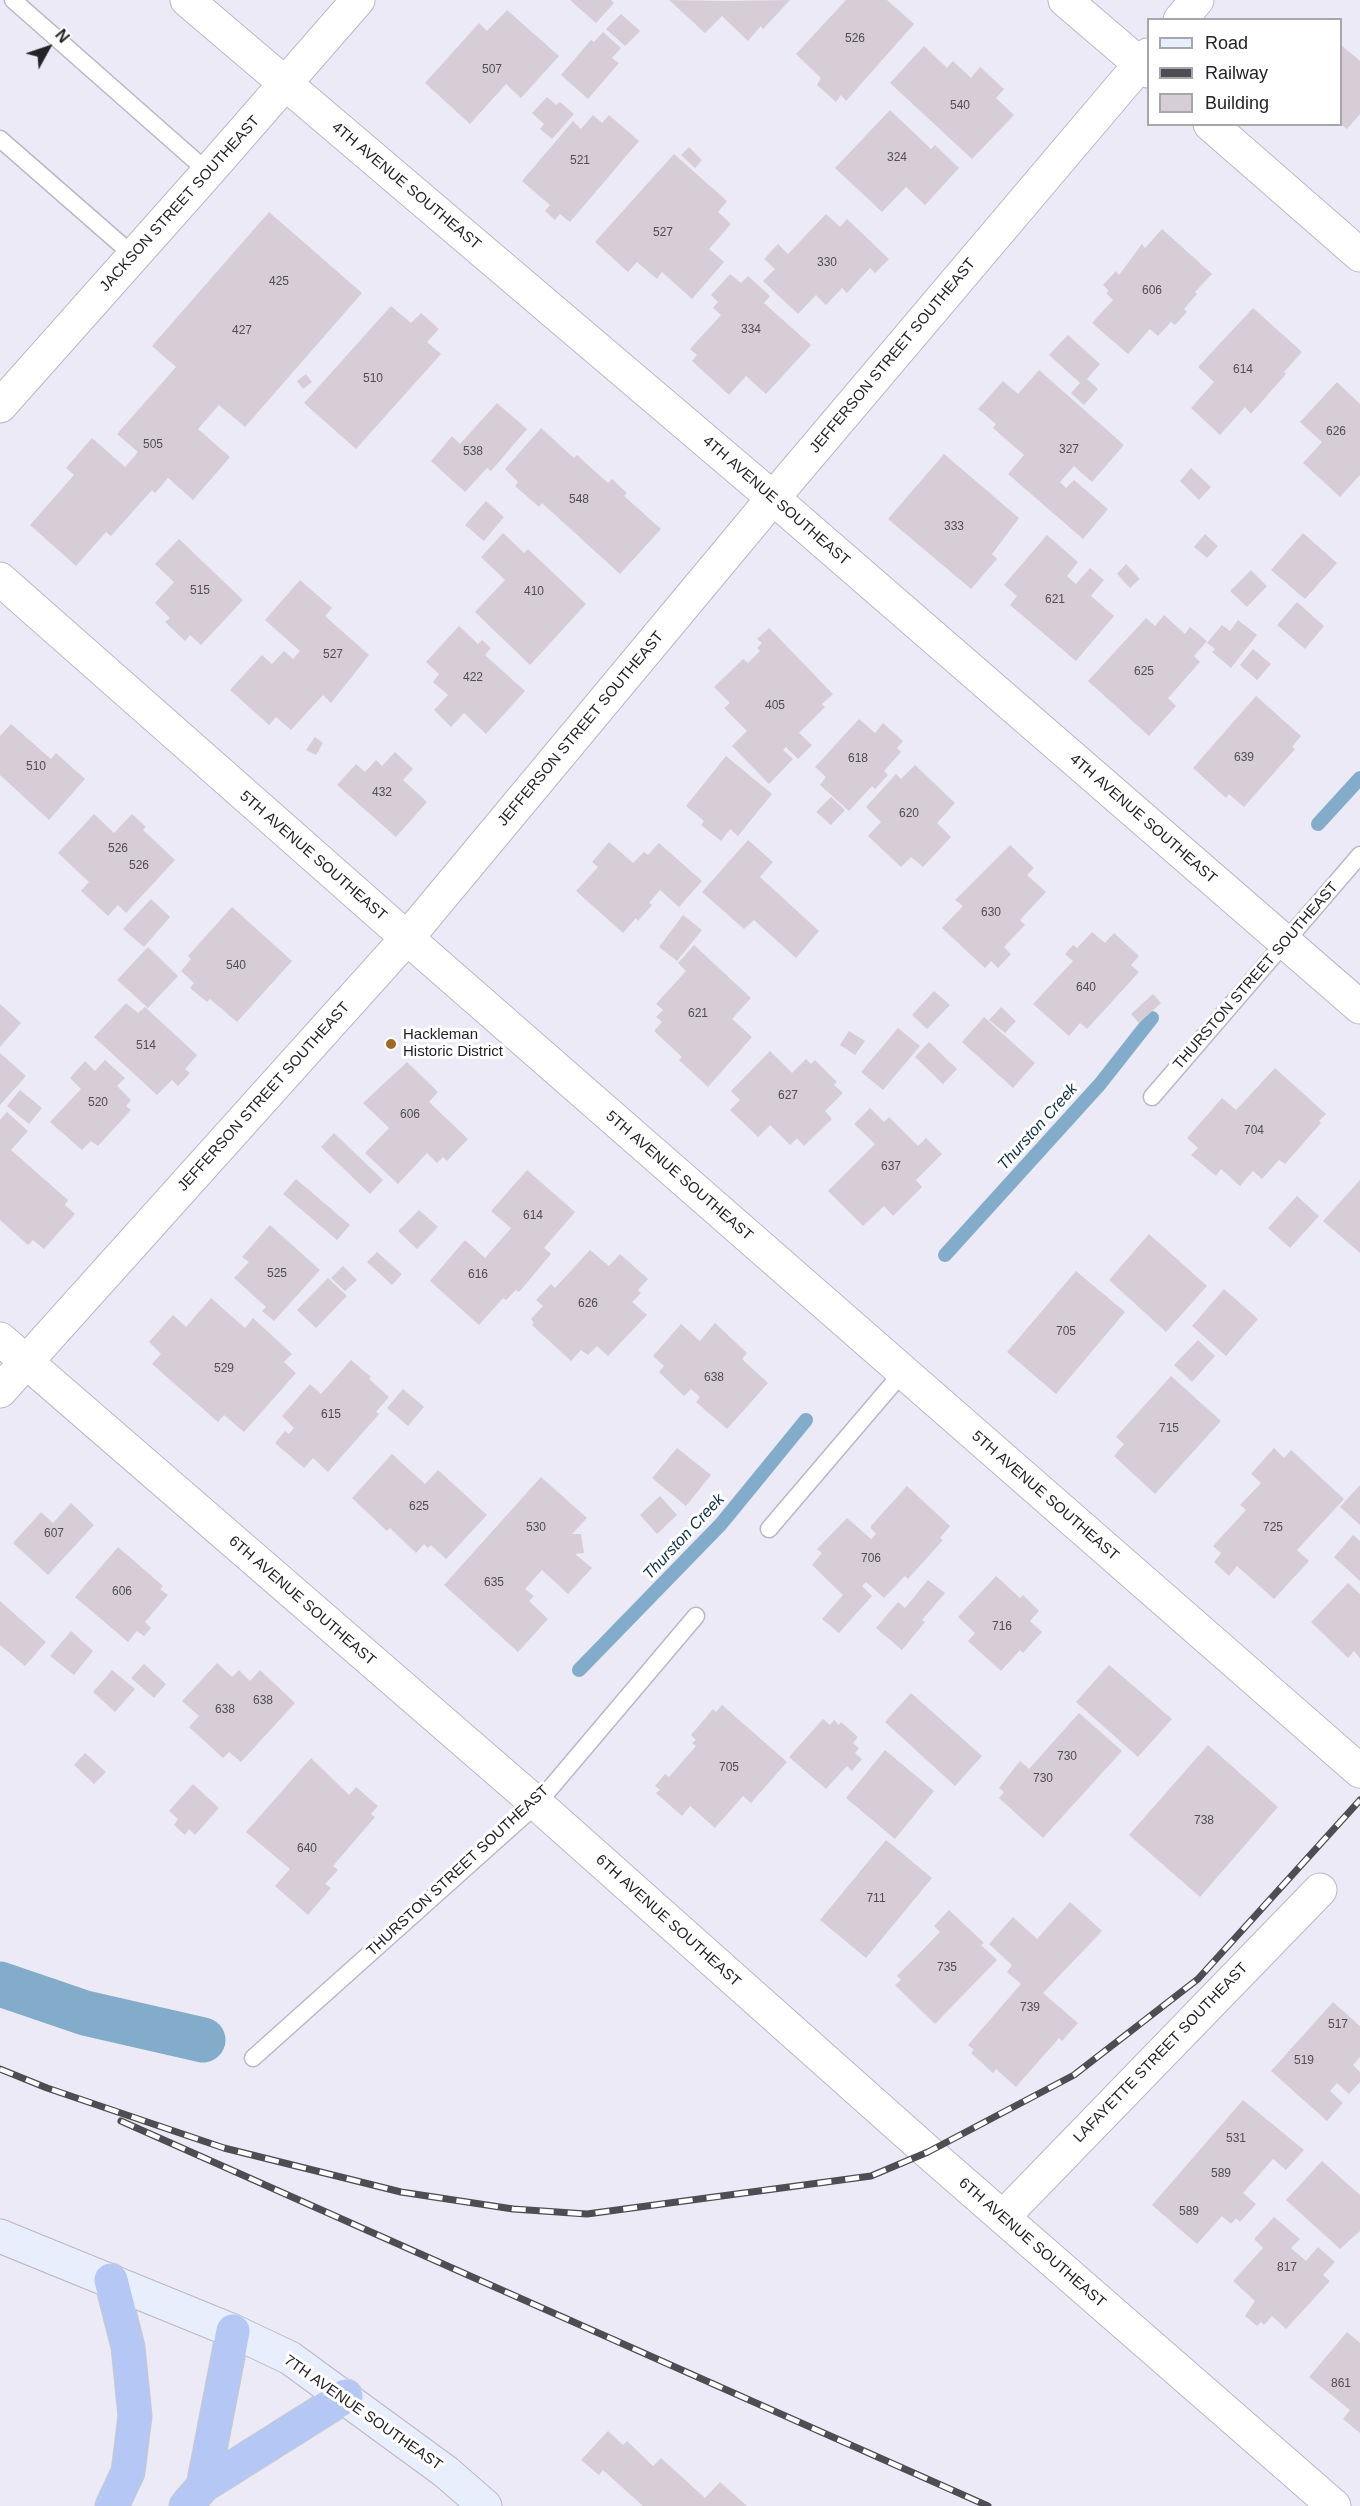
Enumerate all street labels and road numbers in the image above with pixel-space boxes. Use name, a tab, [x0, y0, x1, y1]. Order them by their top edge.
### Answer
street label: JACKSON STREET SOUTHEAST	[96, 113, 264, 295]
street label: 4TH AVENUE SOUTHEAST	[328, 118, 484, 254]
street label: JEFFERSON STREET SOUTHEAST	[806, 255, 980, 457]
street label: 4TH AVENUE SOUTHEAST	[699, 432, 853, 570]
street label: JEFFERSON STREET SOUTHEAST	[494, 628, 668, 830]
street label: 4TH AVENUE SOUTHEAST	[1066, 750, 1220, 888]
street label: 5TH AVENUE SOUTHEAST	[236, 787, 390, 925]
street label: THURSTON STREET SOUTHEAST	[1170, 879, 1342, 1073]
street label: JEFFERSON STREET SOUTHEAST	[174, 999, 354, 1195]
street label: 5TH AVENUE SOUTHEAST	[602, 1107, 756, 1245]
street label: 5TH AVENUE SOUTHEAST	[968, 1427, 1122, 1565]
street label: 6TH AVENUE SOUTHEAST	[225, 1532, 379, 1670]
street label: THURSTON STREET SOUTHEAST	[363, 1782, 553, 1960]
street label: 6TH AVENUE SOUTHEAST	[592, 1851, 744, 1991]
street label: LAFAYETTE STREET SOUTHEAST	[1070, 1959, 1252, 2147]
street label: 6TH AVENUE SOUTHEAST	[955, 2174, 1109, 2312]
street label: 7TH AVENUE SOUTHEAST	[280, 2351, 446, 2475]

